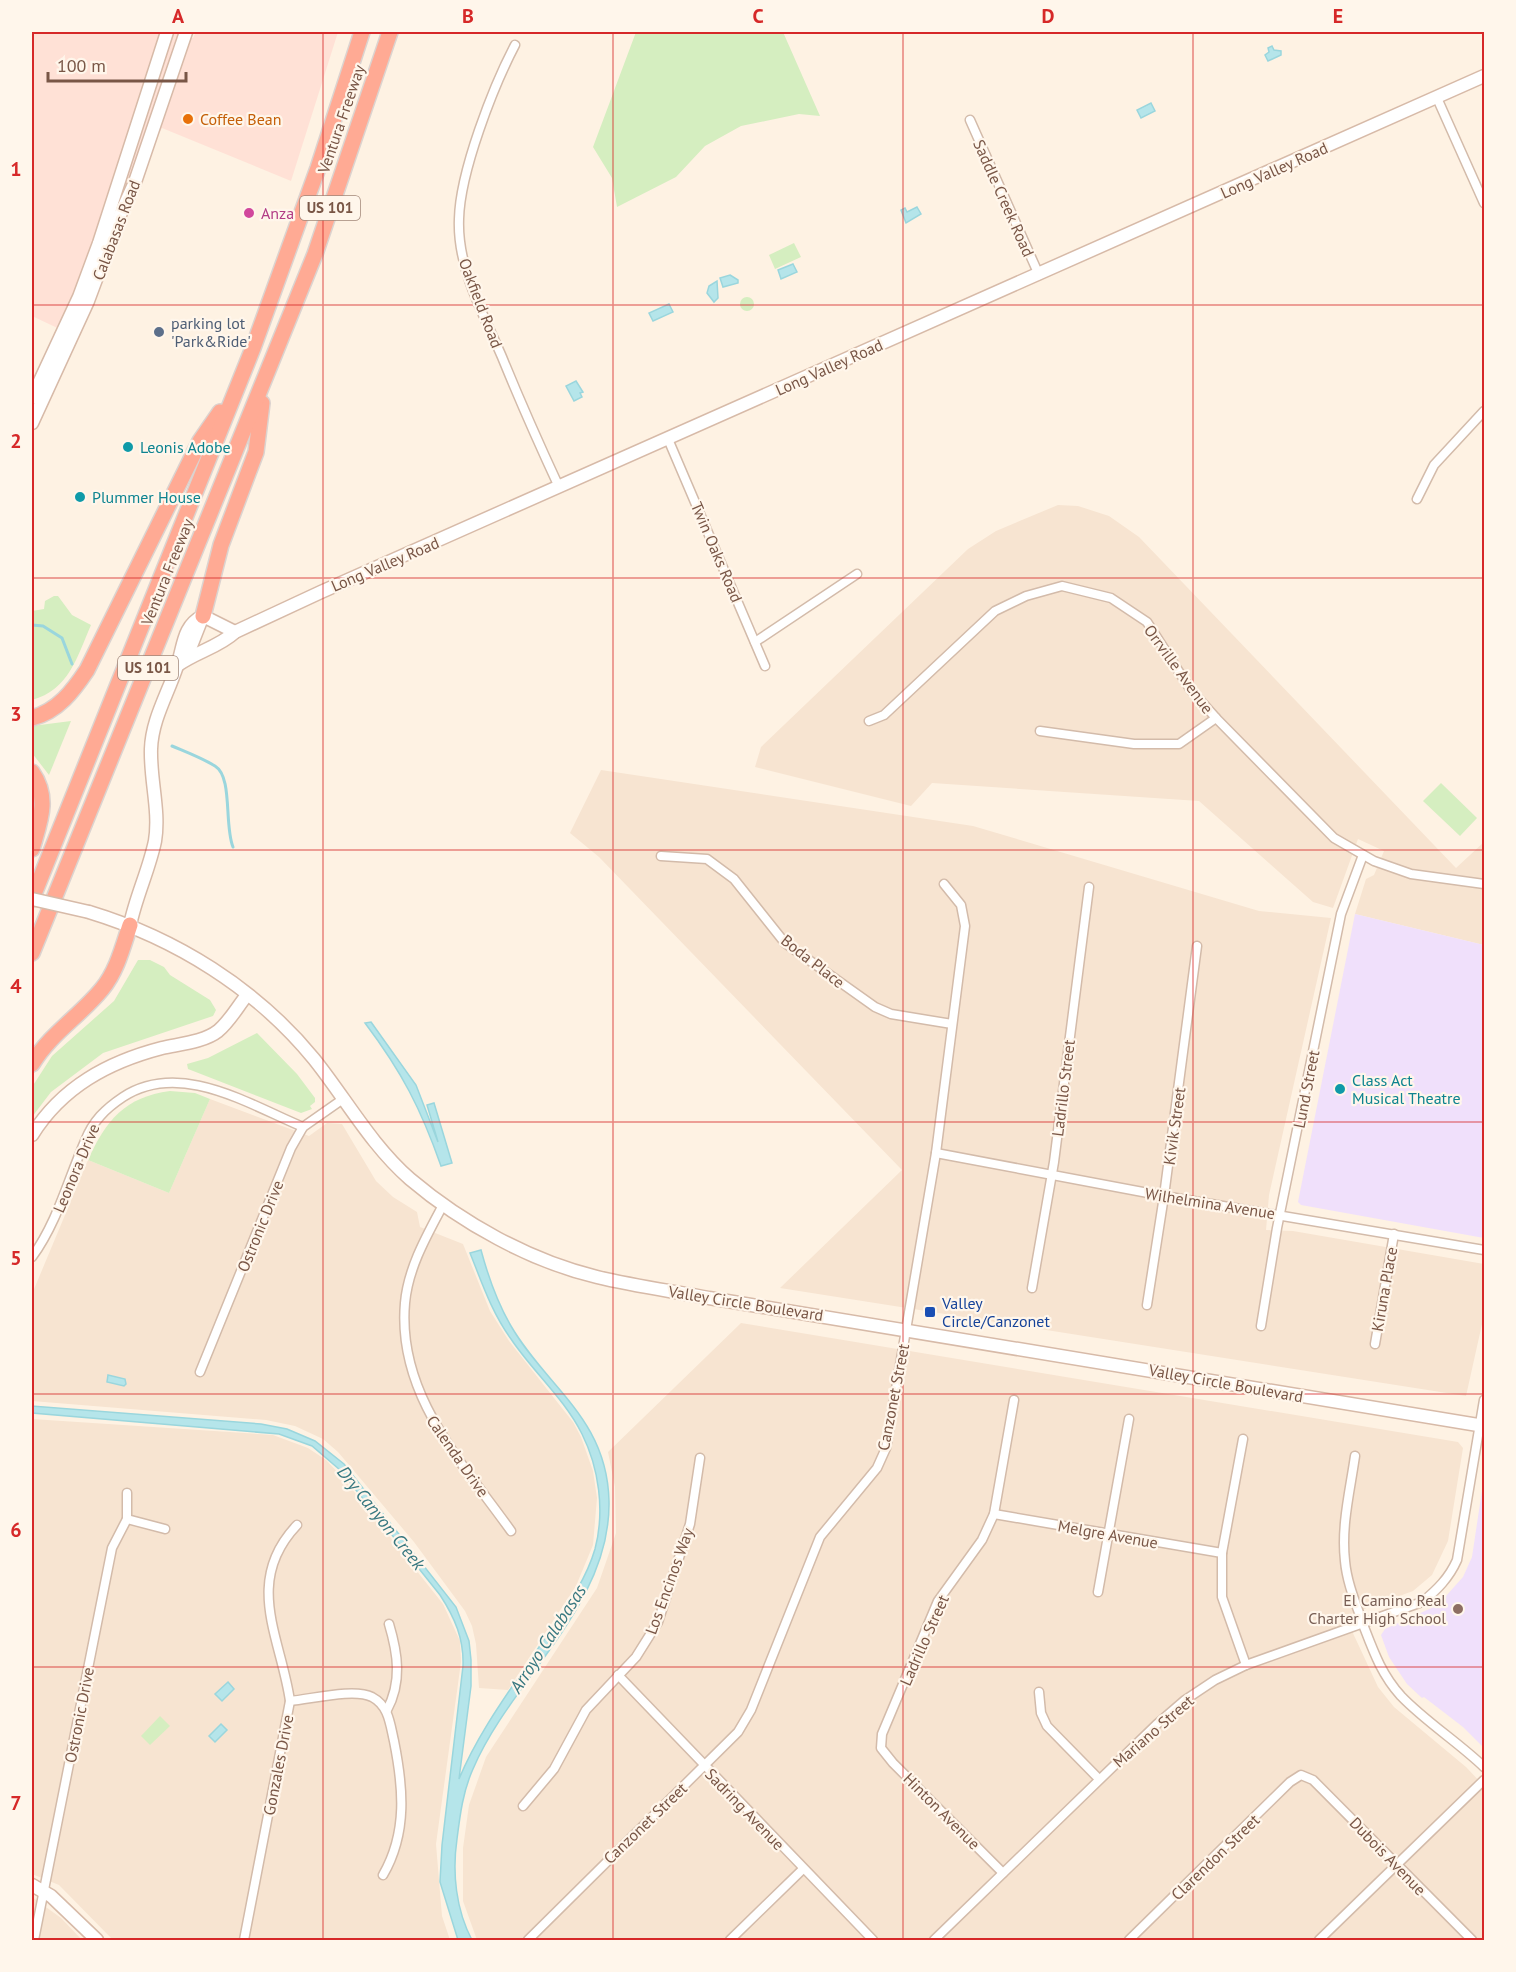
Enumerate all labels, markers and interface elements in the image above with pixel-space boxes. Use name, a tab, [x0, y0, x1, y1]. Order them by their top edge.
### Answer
text: A	[172, 3, 185, 29]
text: B	[462, 3, 474, 29]
text: C	[752, 3, 764, 29]
text: D	[1042, 3, 1055, 29]
text: E	[1333, 3, 1343, 29]
scale bar	[48, 45, 186, 83]
text: 100 m	[57, 54, 106, 77]
street label: Ventura Freeway	[313, 62, 369, 177]
place label: Coffee Bean	[200, 109, 282, 129]
marker: Coffee Bean	[181, 112, 195, 126]
street label: Saddle Creek Road	[969, 136, 1039, 260]
street label: Long Valley Road	[1217, 137, 1331, 203]
text: 1	[10, 156, 22, 182]
street label: Calabasas Road	[88, 177, 144, 283]
road number: US 101	[300, 196, 360, 220]
place label: Anza	[261, 203, 294, 223]
marker: Anza	[242, 206, 256, 220]
street label: Oakfield Road	[455, 255, 507, 351]
place label: parking lot 'Park&Ride'	[171, 313, 251, 351]
marker: parking lot 'Park&Ride'	[152, 325, 166, 339]
street label: Long Valley Road	[772, 334, 886, 400]
text: 2	[10, 428, 22, 454]
place label: Leonis Adobe	[140, 437, 231, 457]
marker: Leonis Adobe	[121, 440, 135, 454]
place label: Plummer House	[92, 487, 201, 507]
marker: Plummer House	[73, 490, 87, 504]
street label: Twin Oaks Road	[687, 499, 747, 605]
street label: Ventura Freeway	[136, 515, 198, 629]
street label: Long Valley Road	[328, 532, 442, 596]
street label: Orrville Avenue	[1140, 621, 1218, 717]
road number: US 101	[118, 656, 178, 680]
text: 3	[10, 701, 22, 727]
street label: Boda Place	[777, 930, 849, 992]
text: 4	[10, 973, 22, 999]
street label: Ladrillo Street	[1047, 1038, 1079, 1137]
street label: Lund Street	[1289, 1048, 1323, 1130]
place label: Class Act Musical Theatre	[1352, 1070, 1461, 1108]
marker: Class Act Musical Theatre	[1333, 1082, 1347, 1096]
street label: Kivik Street	[1159, 1085, 1189, 1166]
street label: Leonora Drive	[48, 1121, 104, 1215]
street label: Ostronic Drive	[233, 1177, 287, 1275]
street label: Wilhelmina Avenue	[1144, 1183, 1276, 1223]
text: 5	[10, 1245, 22, 1271]
street label: Kiruna Place	[1367, 1245, 1401, 1333]
street label: Valley Circle Boulevard	[666, 1281, 825, 1325]
place label: Valley Circle/Canzonet	[941, 1293, 1050, 1331]
marker: Valley Circle/Canzonet	[923, 1305, 937, 1319]
street label: Canzonet Street	[873, 1341, 913, 1452]
street label: Valley Circle Boulevard	[1146, 1359, 1305, 1406]
street label: Calenda Drive	[423, 1411, 493, 1501]
water label: Dry Canyon Creek	[332, 1461, 431, 1575]
street label: Melgre Avenue	[1056, 1515, 1160, 1553]
text: 6	[10, 1517, 22, 1543]
street label: Los Encinos Way	[640, 1525, 698, 1637]
water label: Arroyo Calabasas	[504, 1580, 592, 1698]
place label: El Camino Real Charter High School	[1308, 1590, 1446, 1628]
street label: Ladrillo Street	[895, 1591, 953, 1689]
marker: El Camino Real Charter High School	[1451, 1602, 1465, 1616]
street label: Ostronic Drive	[60, 1665, 98, 1765]
street label: Mariano Street	[1108, 1690, 1198, 1772]
street label: Gonzales Drive	[258, 1713, 298, 1817]
street label: Sadring Avenue	[701, 1764, 789, 1854]
street label: Hinton Avenue	[900, 1769, 984, 1853]
street label: Canzonet Street	[599, 1778, 691, 1868]
text: 7	[10, 1790, 22, 1816]
street label: Clarendon Street	[1167, 1809, 1264, 1904]
street label: Dubois Avenue	[1346, 1813, 1430, 1899]

